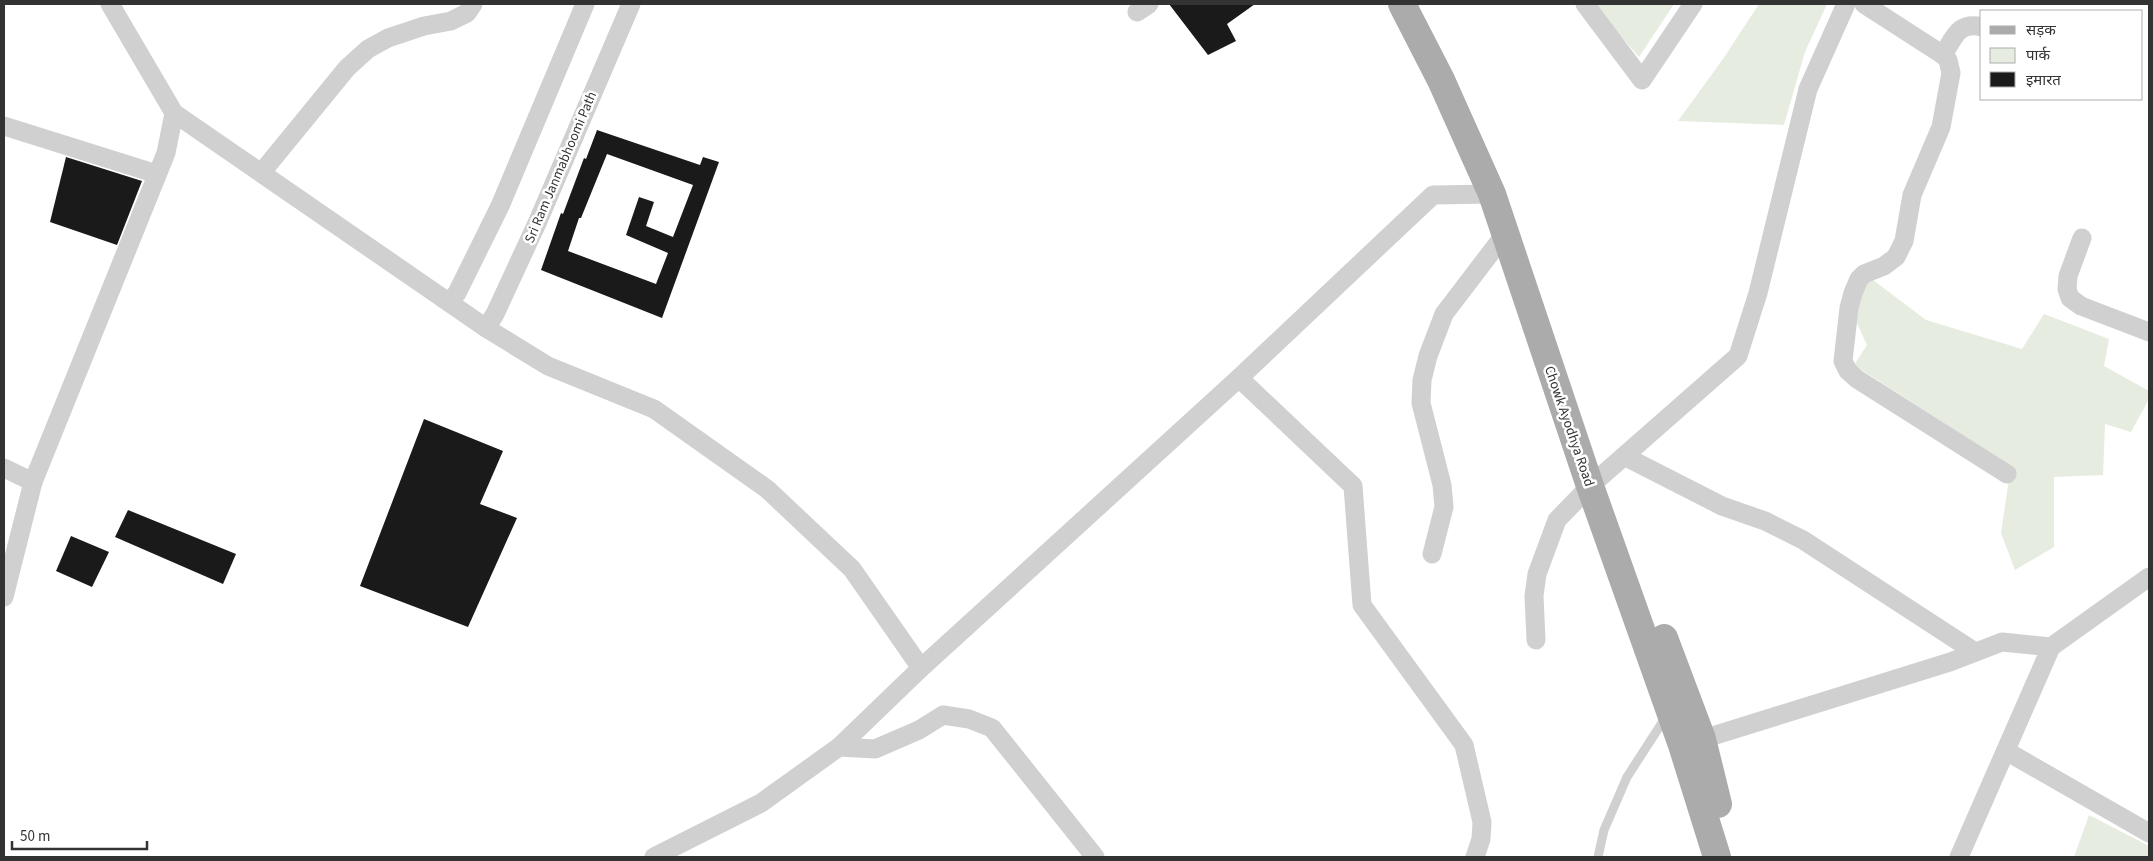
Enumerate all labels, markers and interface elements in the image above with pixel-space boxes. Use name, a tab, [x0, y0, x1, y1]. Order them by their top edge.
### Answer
legend	[1980, 10, 2143, 100]
text: सड़क	[2026, 20, 2056, 41]
text: पार्क	[2026, 45, 2050, 66]
text: इमारत	[2026, 70, 2061, 91]
street label: Sri Ram Janmabhoomi Path	[520, 88, 602, 246]
street label: Chowk Ayodhya Road	[1539, 363, 1599, 489]
scale bar	[12, 818, 148, 850]
text: 50 m	[20, 826, 50, 847]

